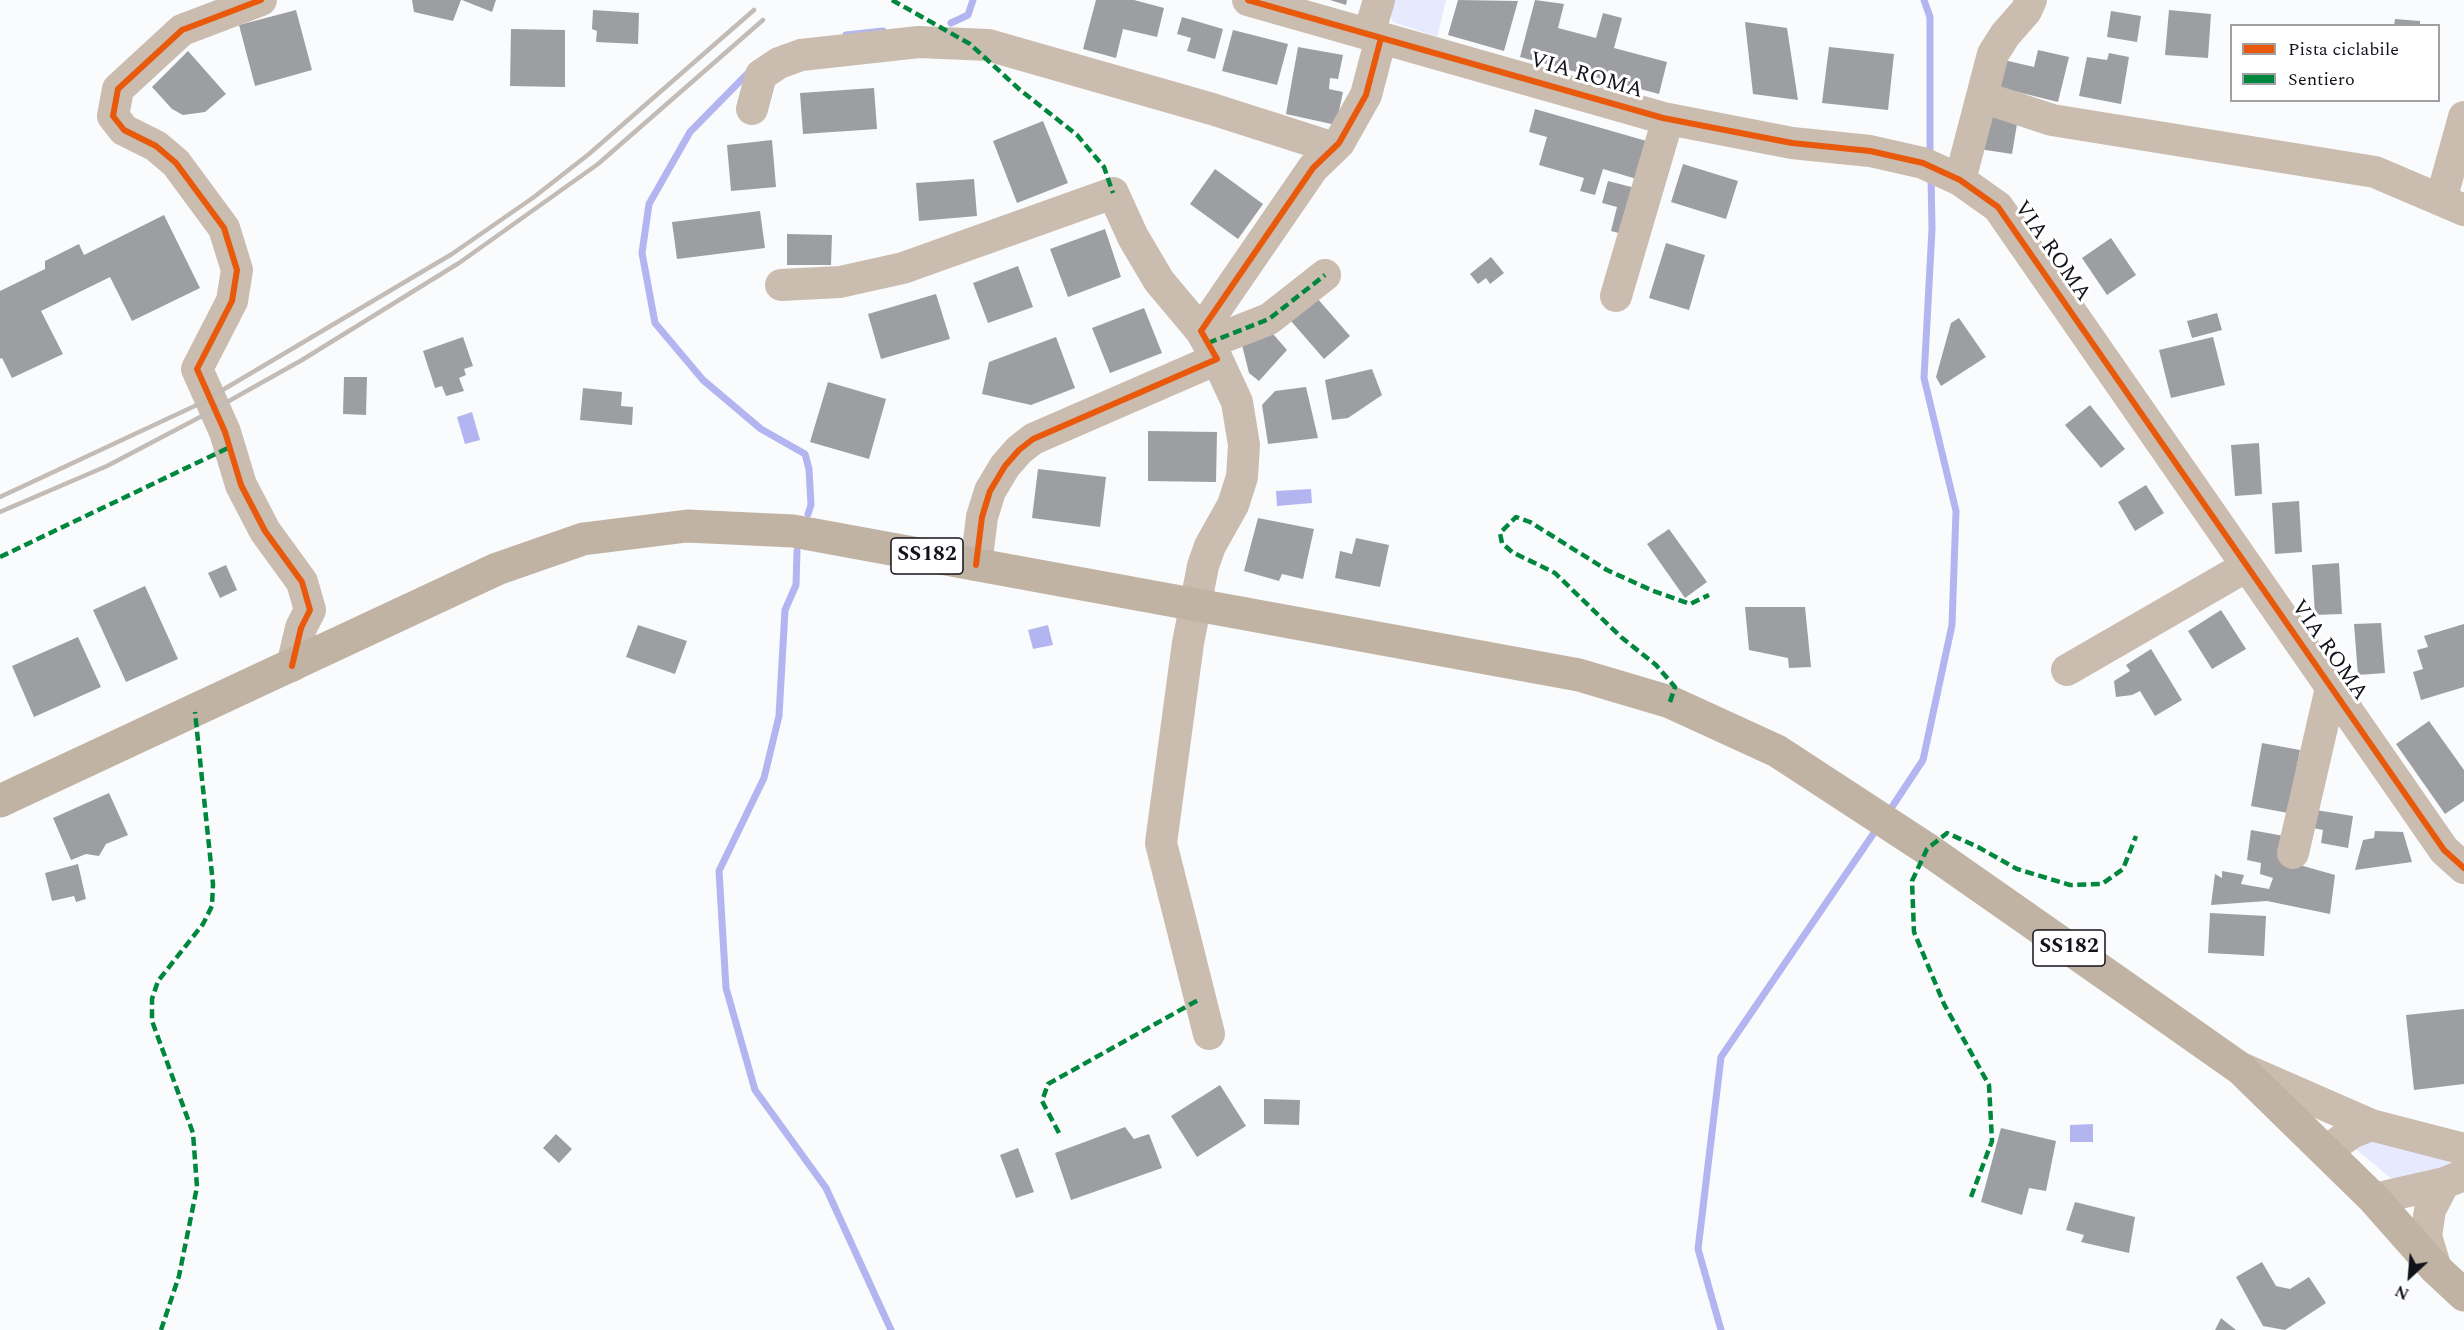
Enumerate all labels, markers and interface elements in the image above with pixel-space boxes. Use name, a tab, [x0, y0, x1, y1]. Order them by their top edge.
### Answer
legend	[2230, 24, 2440, 102]
text: Pista ciclabile	[2288, 36, 2399, 63]
street label: VIA ROMA	[1526, 48, 1646, 106]
text: Sentiero	[2288, 66, 2355, 93]
street label: VIA ROMA	[2007, 197, 2095, 307]
road number: SS182	[891, 538, 963, 574]
street label: VIA ROMA	[2284, 596, 2372, 706]
road number: SS182	[2033, 930, 2105, 966]
north arrow	[2380, 1246, 2440, 1306]
text: N	[2391, 1279, 2413, 1306]

